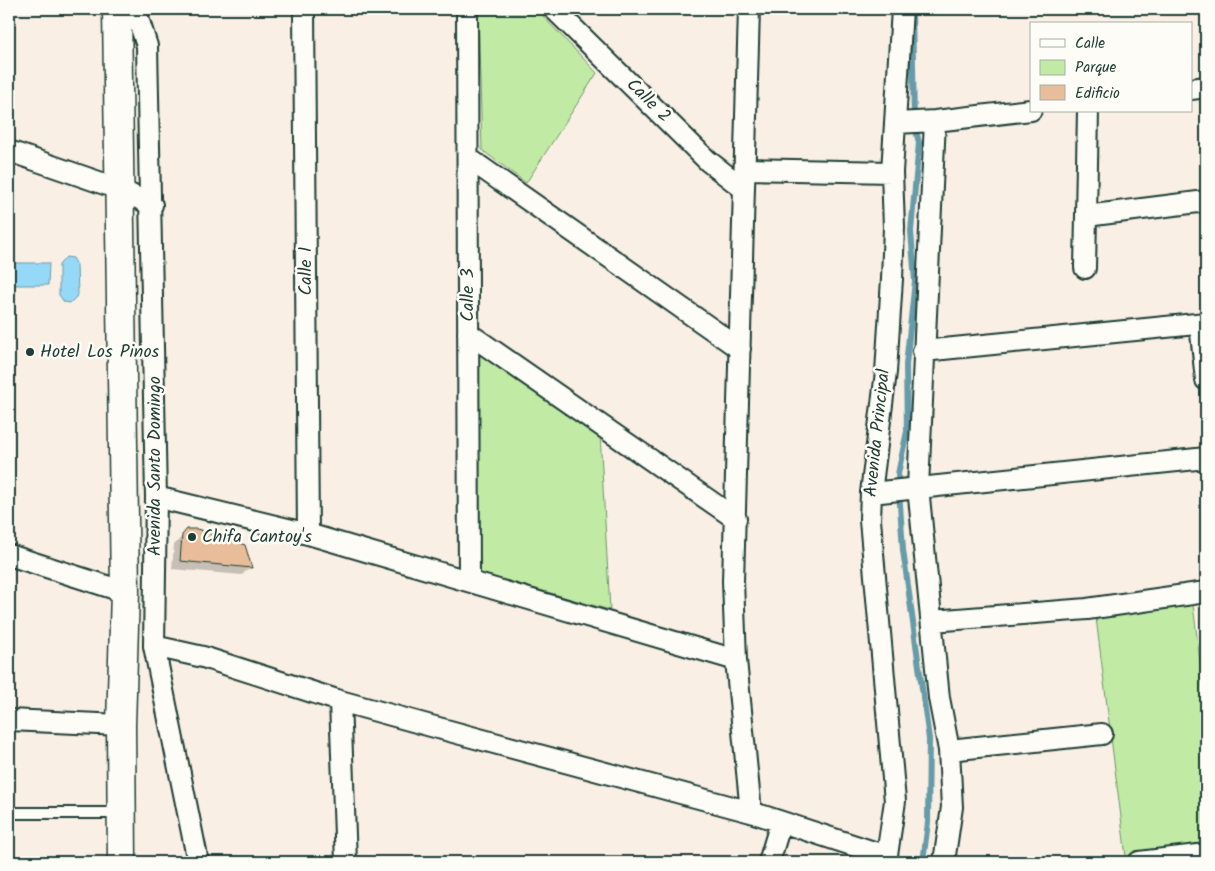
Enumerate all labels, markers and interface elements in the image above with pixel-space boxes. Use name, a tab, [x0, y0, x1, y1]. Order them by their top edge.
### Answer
legend	[1030, 22, 1192, 112]
text: Calle	[1075, 32, 1105, 56]
text: Parque	[1075, 56, 1116, 80]
street label: Calle 2	[619, 72, 677, 130]
text: Edificio	[1075, 82, 1120, 106]
street label: Calle 1	[292, 246, 321, 296]
street label: Calle 3	[454, 268, 483, 322]
place label: Hotel Los Pinos	[40, 338, 160, 367]
marker: Hotel Los Pinos	[24, 346, 36, 358]
street label: Avenida Principal	[857, 367, 899, 498]
street label: Avenida Santo Domingo	[141, 376, 170, 556]
place label: Chifa Cantoy's	[202, 523, 312, 552]
marker: Chifa Cantoy's	[186, 531, 198, 543]

